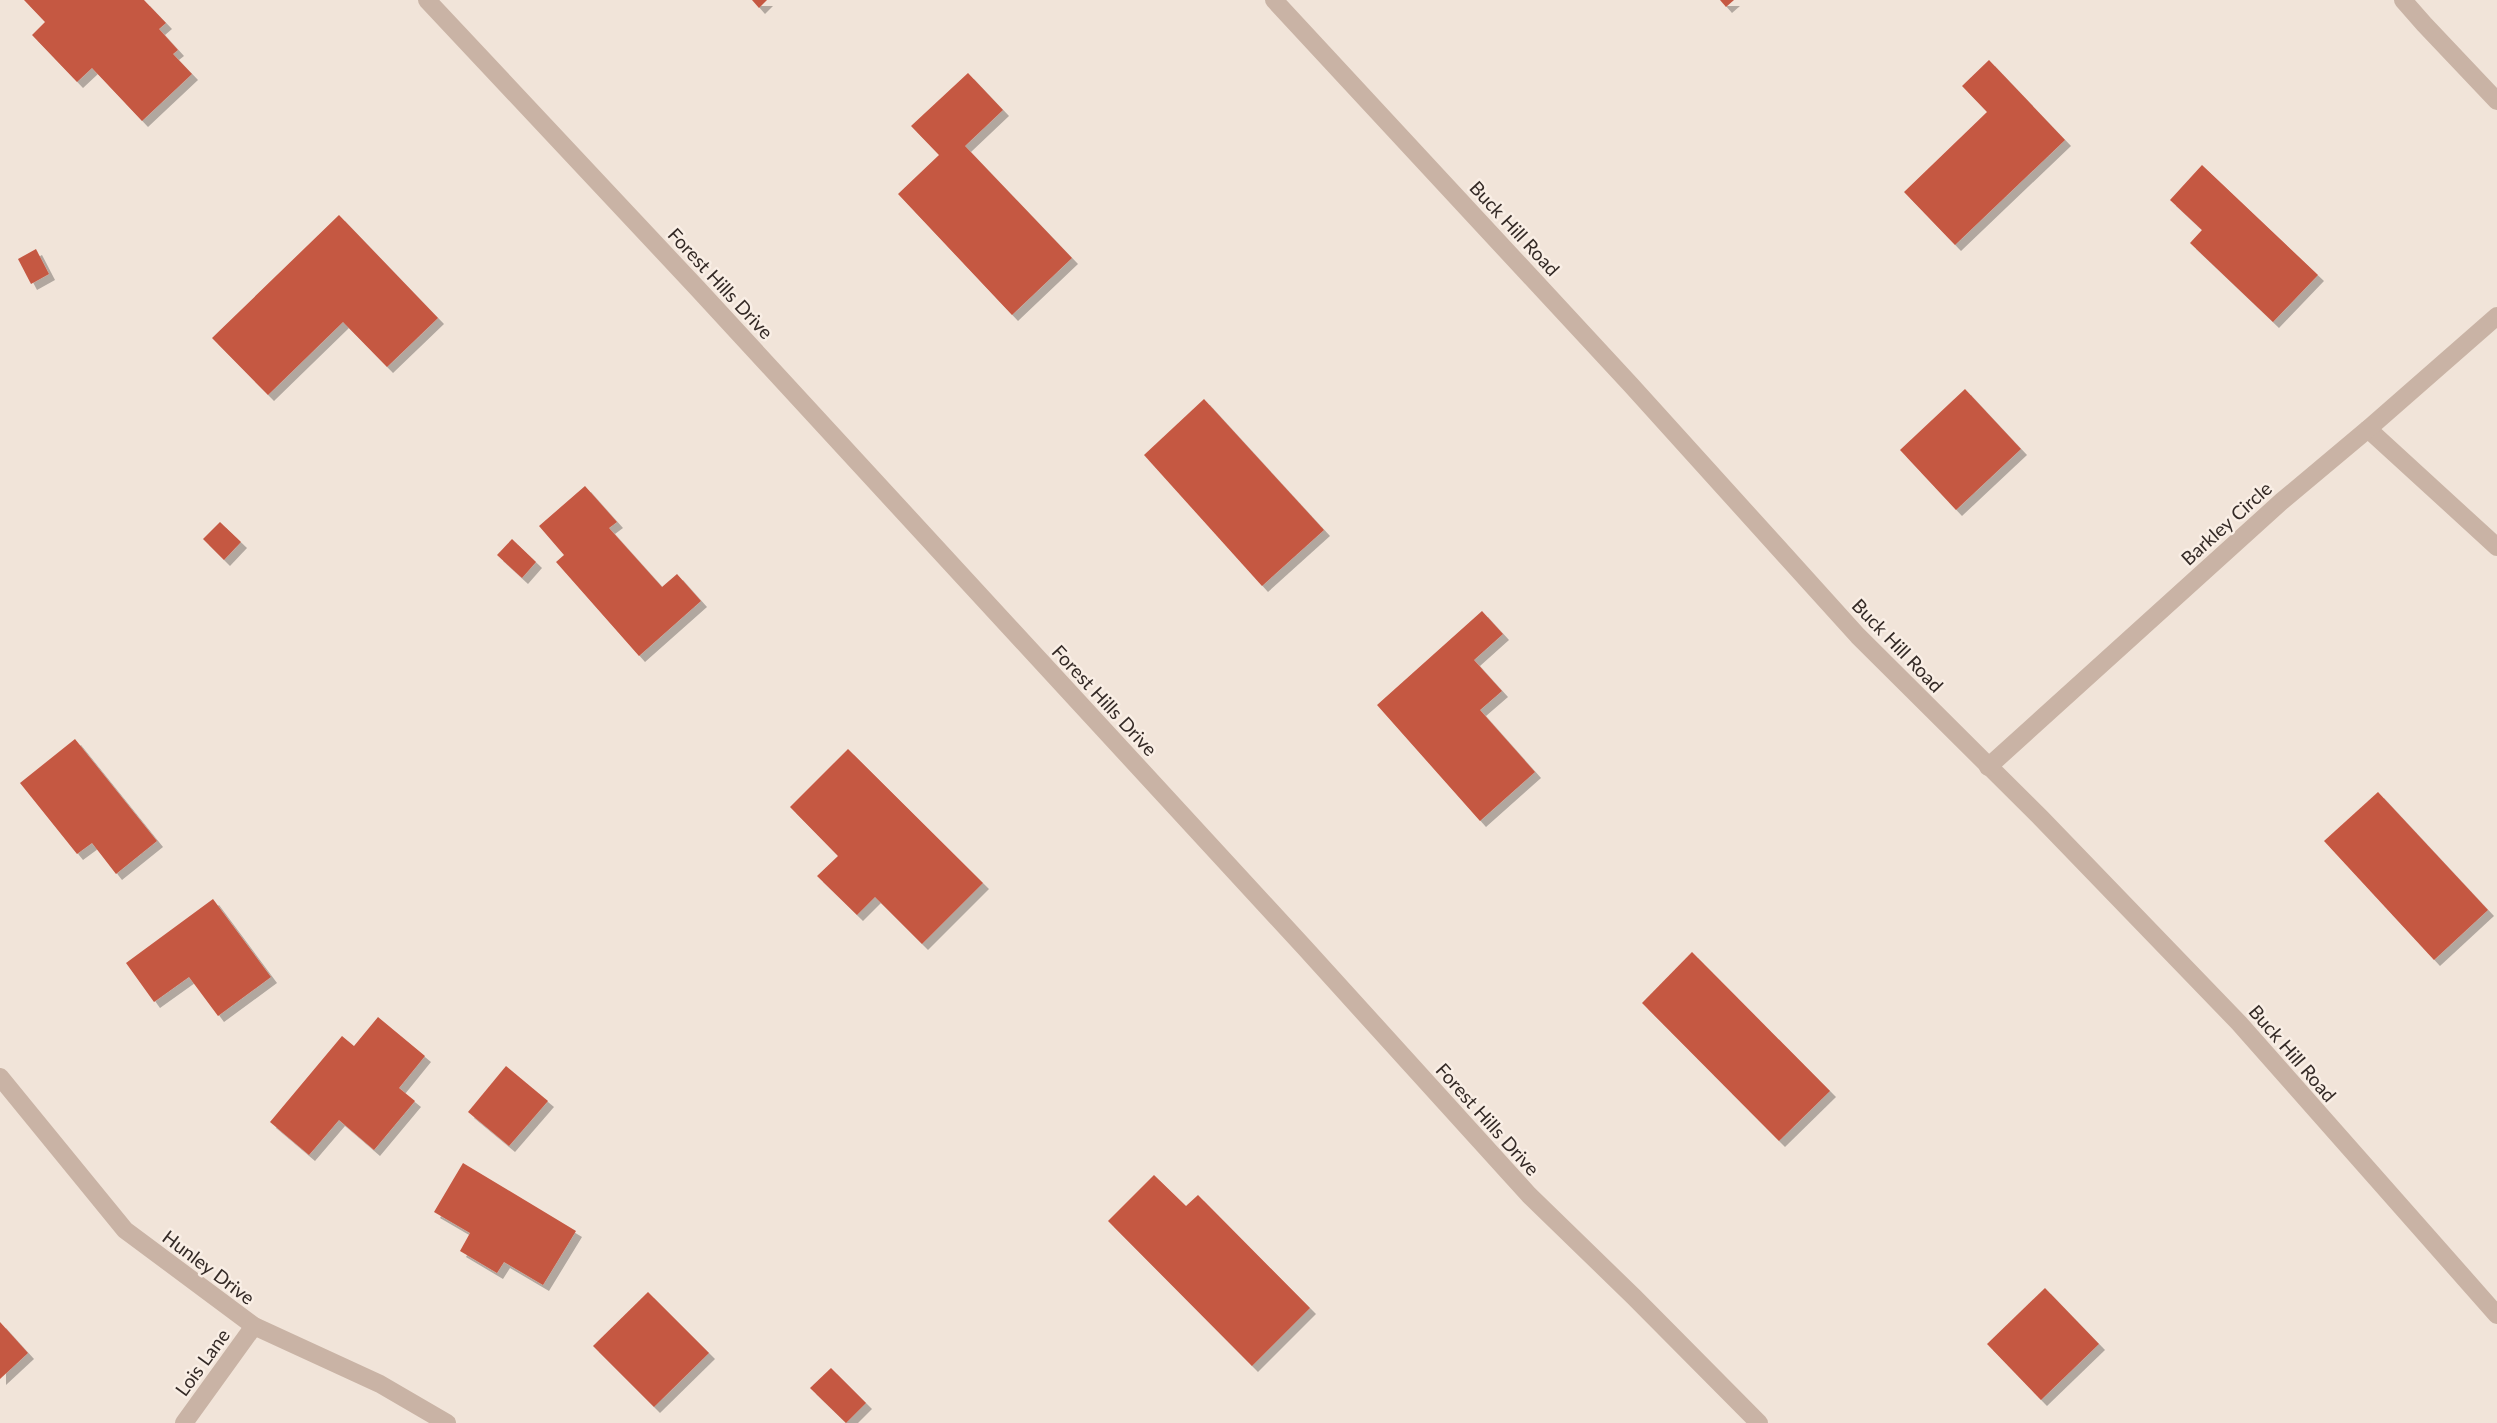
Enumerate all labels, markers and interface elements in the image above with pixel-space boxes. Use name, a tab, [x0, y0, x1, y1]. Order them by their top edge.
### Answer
street label: Buck Hill Road	[1465, 176, 1565, 280]
street label: Forest Hills Drive	[664, 223, 778, 343]
street label: Barkley Circle	[2176, 476, 2276, 570]
street label: Buck Hill Road	[1848, 593, 1948, 697]
street label: Forest Hills Drive	[1048, 640, 1162, 760]
street label: Buck Hill Road	[2245, 1000, 2341, 1106]
street label: Forest Hills Drive	[1431, 1058, 1545, 1180]
street label: Hunley Drive	[158, 1225, 260, 1309]
street label: Lois Lane	[170, 1324, 234, 1400]

